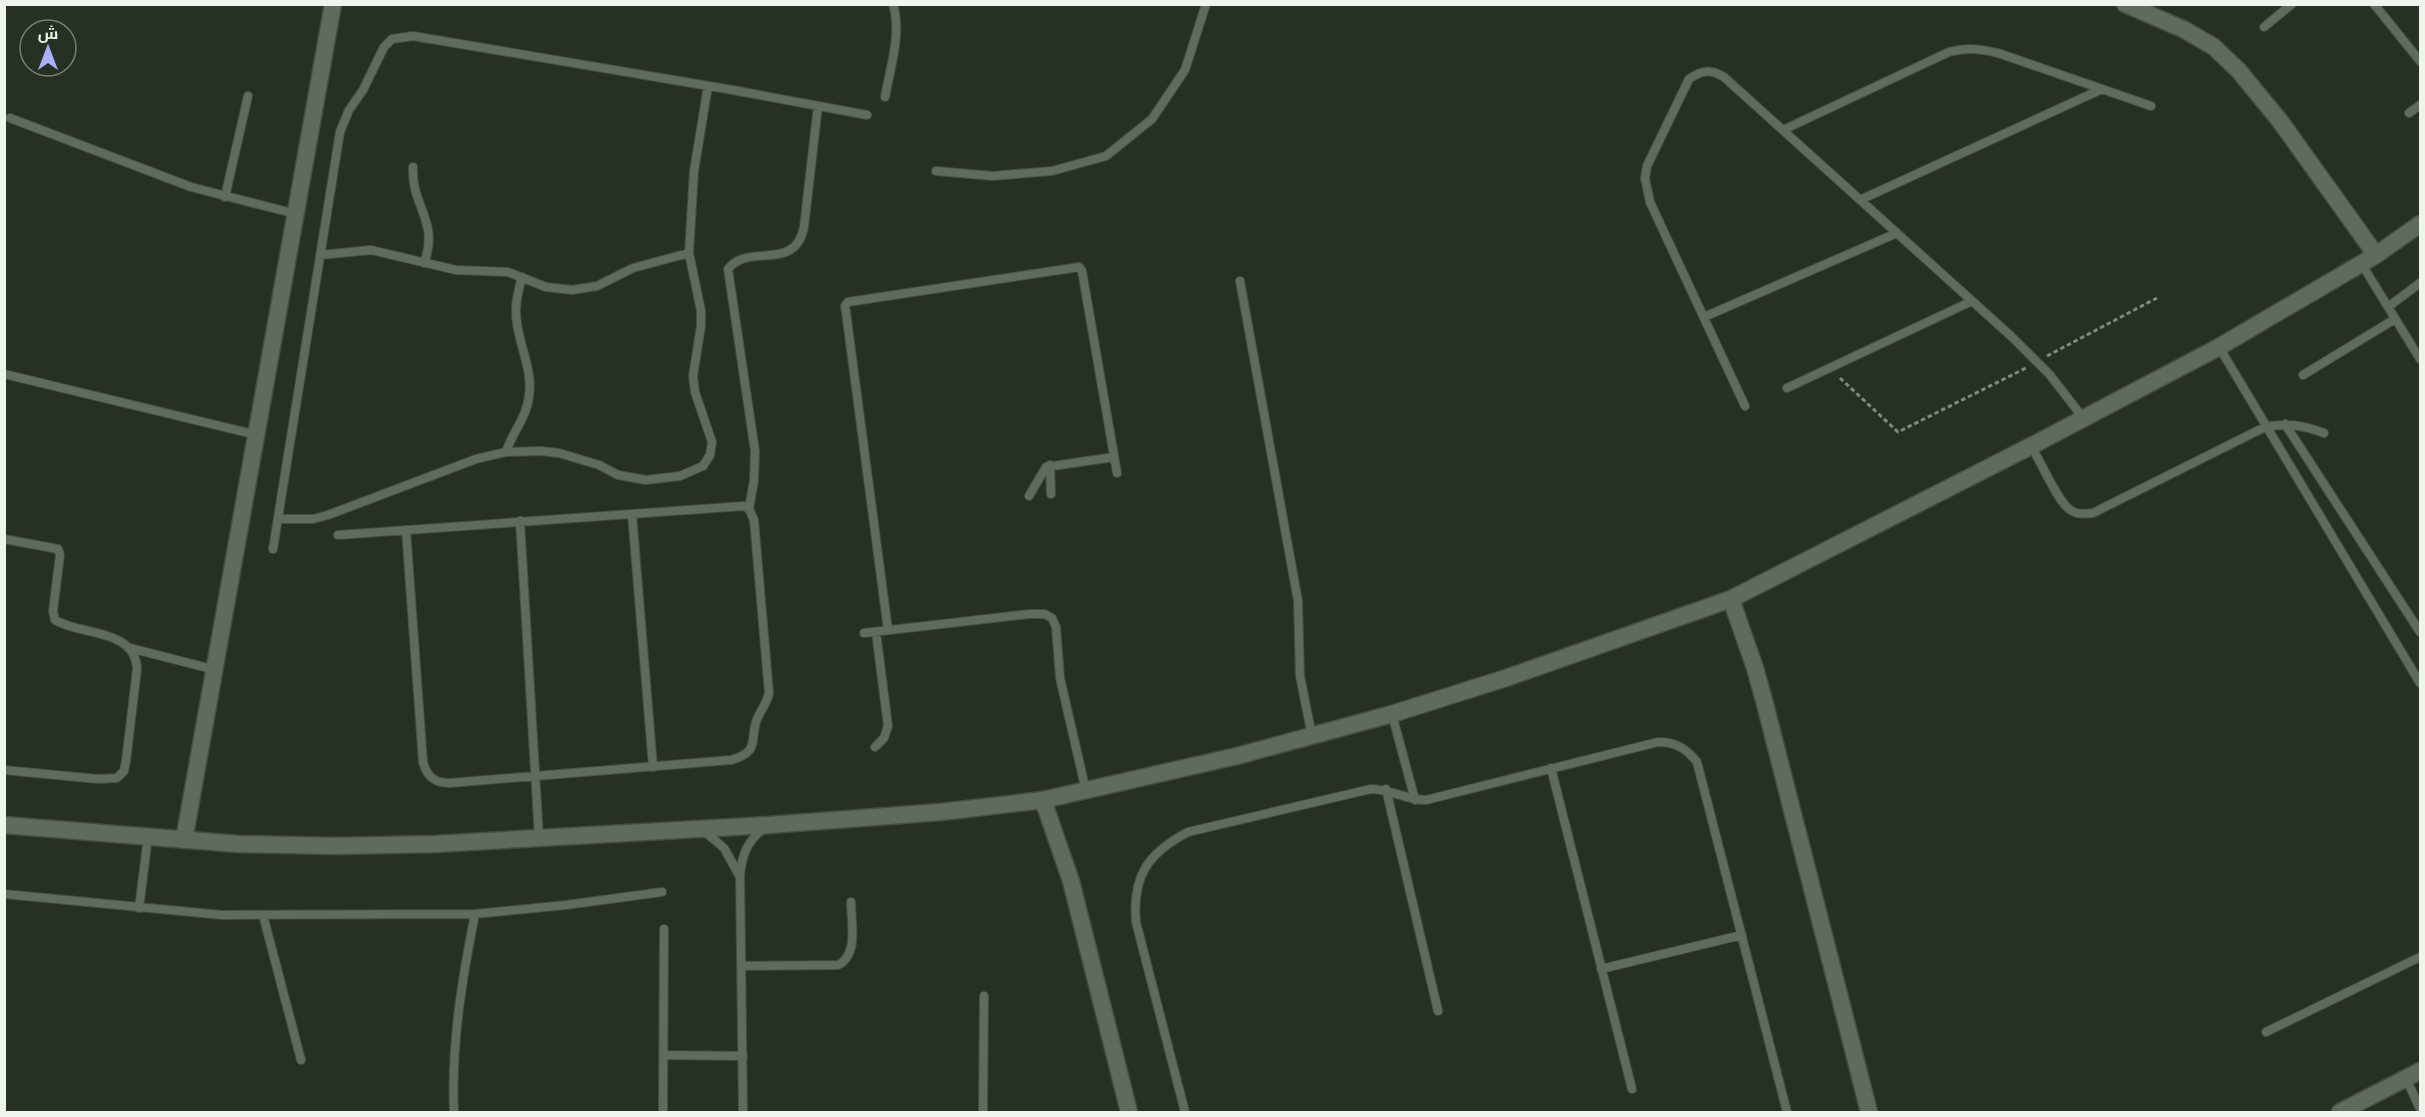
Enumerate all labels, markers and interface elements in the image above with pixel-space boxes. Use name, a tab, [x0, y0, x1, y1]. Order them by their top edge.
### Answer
north arrow	[18, 18, 78, 78]
text: ش	[38, 24, 58, 43]

